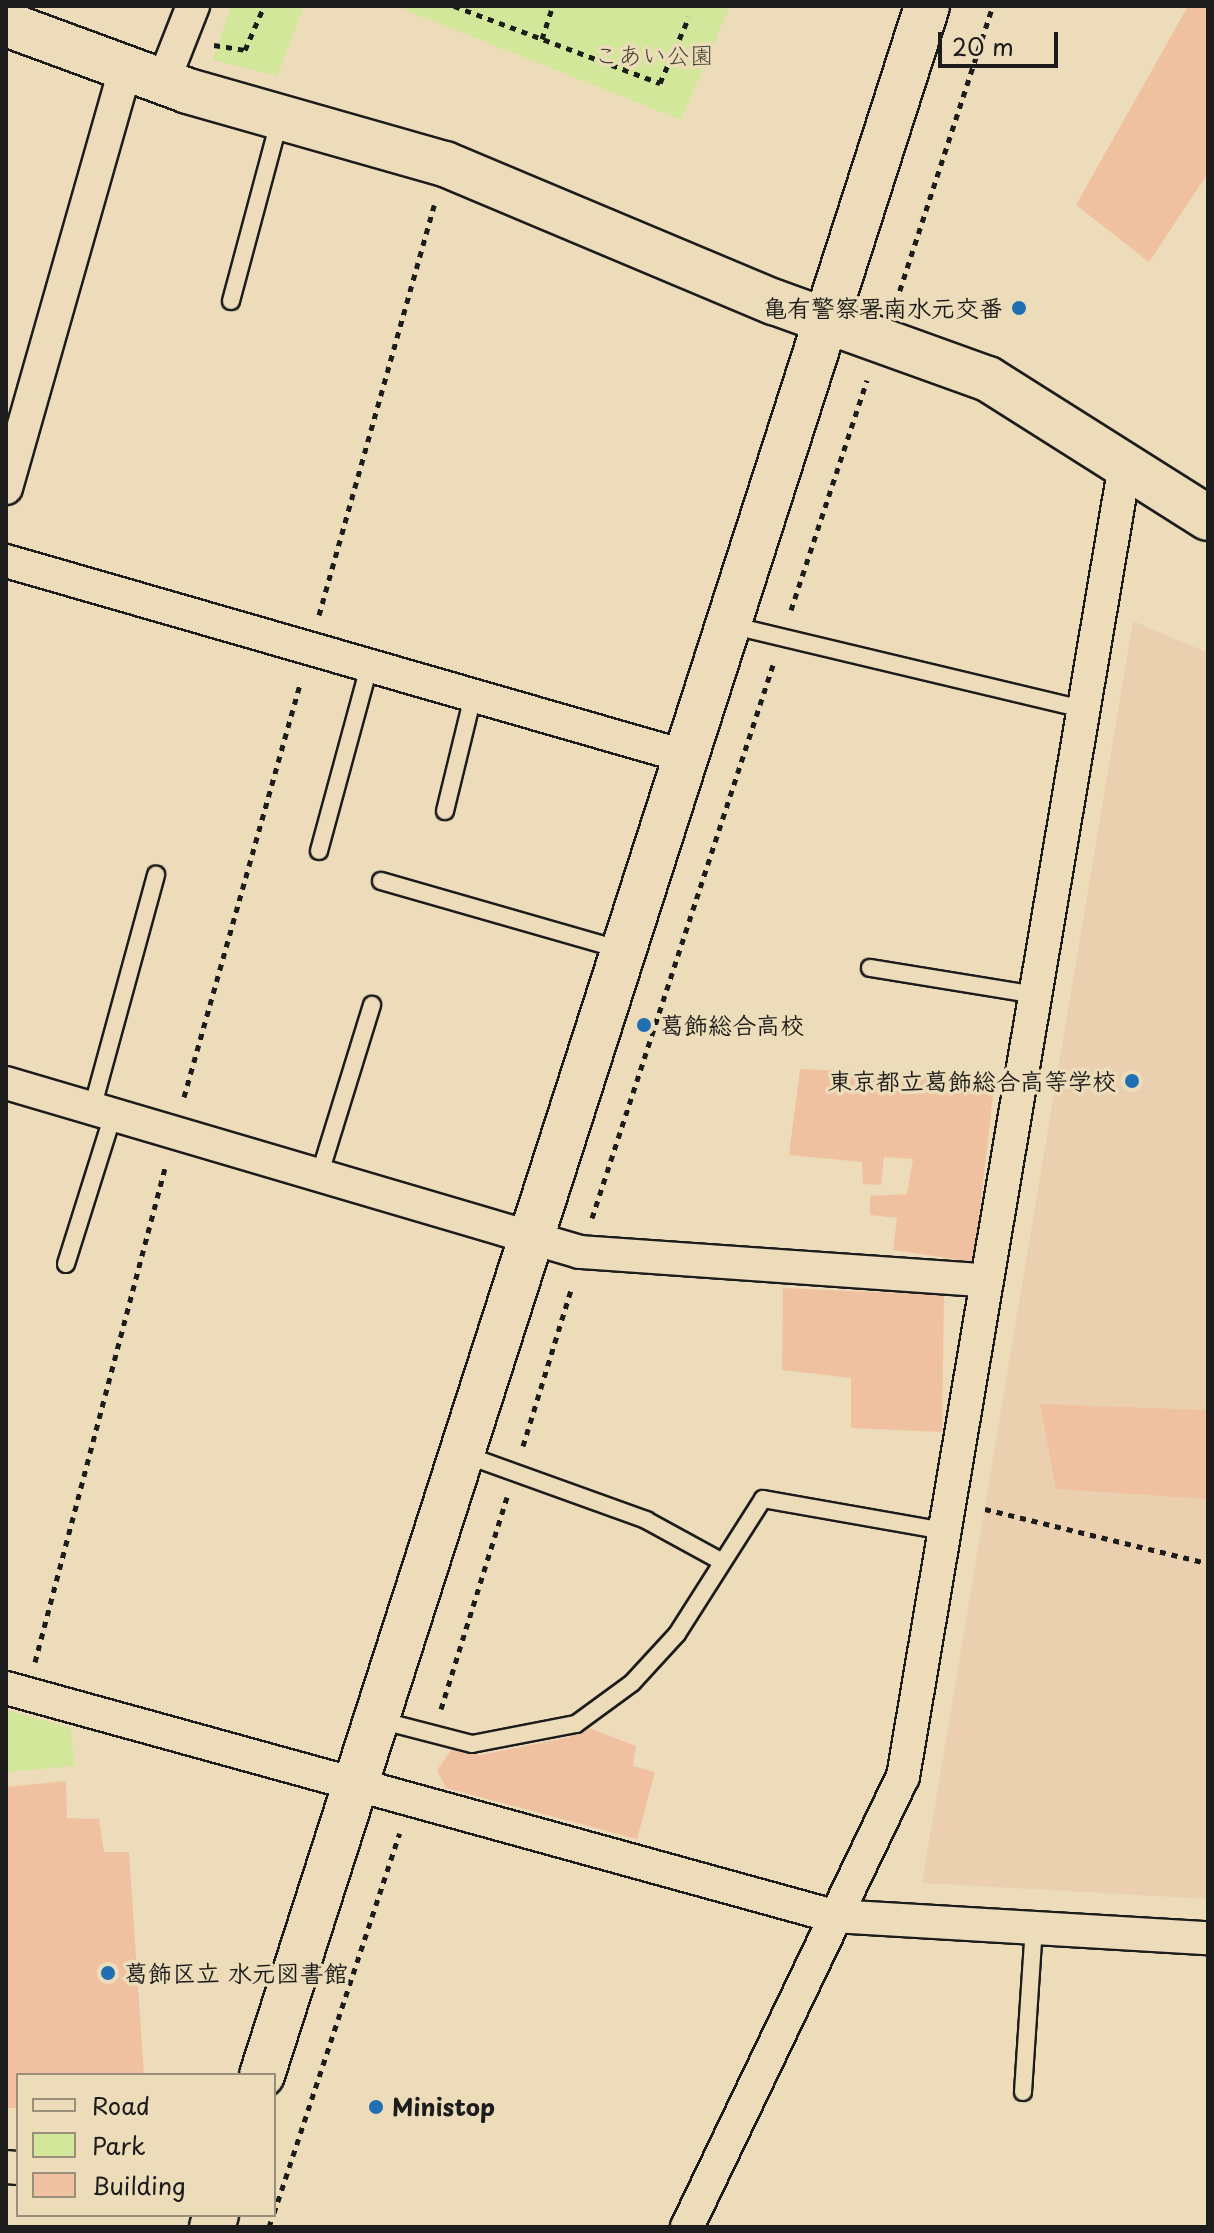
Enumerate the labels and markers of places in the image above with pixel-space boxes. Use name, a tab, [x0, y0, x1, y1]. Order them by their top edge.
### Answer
place label: 亀有警察署南水元交番	[763, 294, 1003, 322]
marker: 亀有警察署南水元交番	[1010, 299, 1028, 317]
place label: 葛飾総合高校	[660, 1011, 804, 1039]
marker: 葛飾総合高校	[635, 1016, 653, 1034]
place label: 東京都立葛飾総合高等学校	[828, 1067, 1116, 1095]
marker: 東京都立葛飾総合高等学校	[1123, 1072, 1141, 1090]
place label: 葛飾区立 水元図書館	[124, 1959, 348, 1987]
marker: 葛飾区立 水元図書館	[99, 1964, 117, 1982]
place label: Ministop	[392, 2093, 495, 2121]
marker: Ministop	[367, 2098, 385, 2116]

